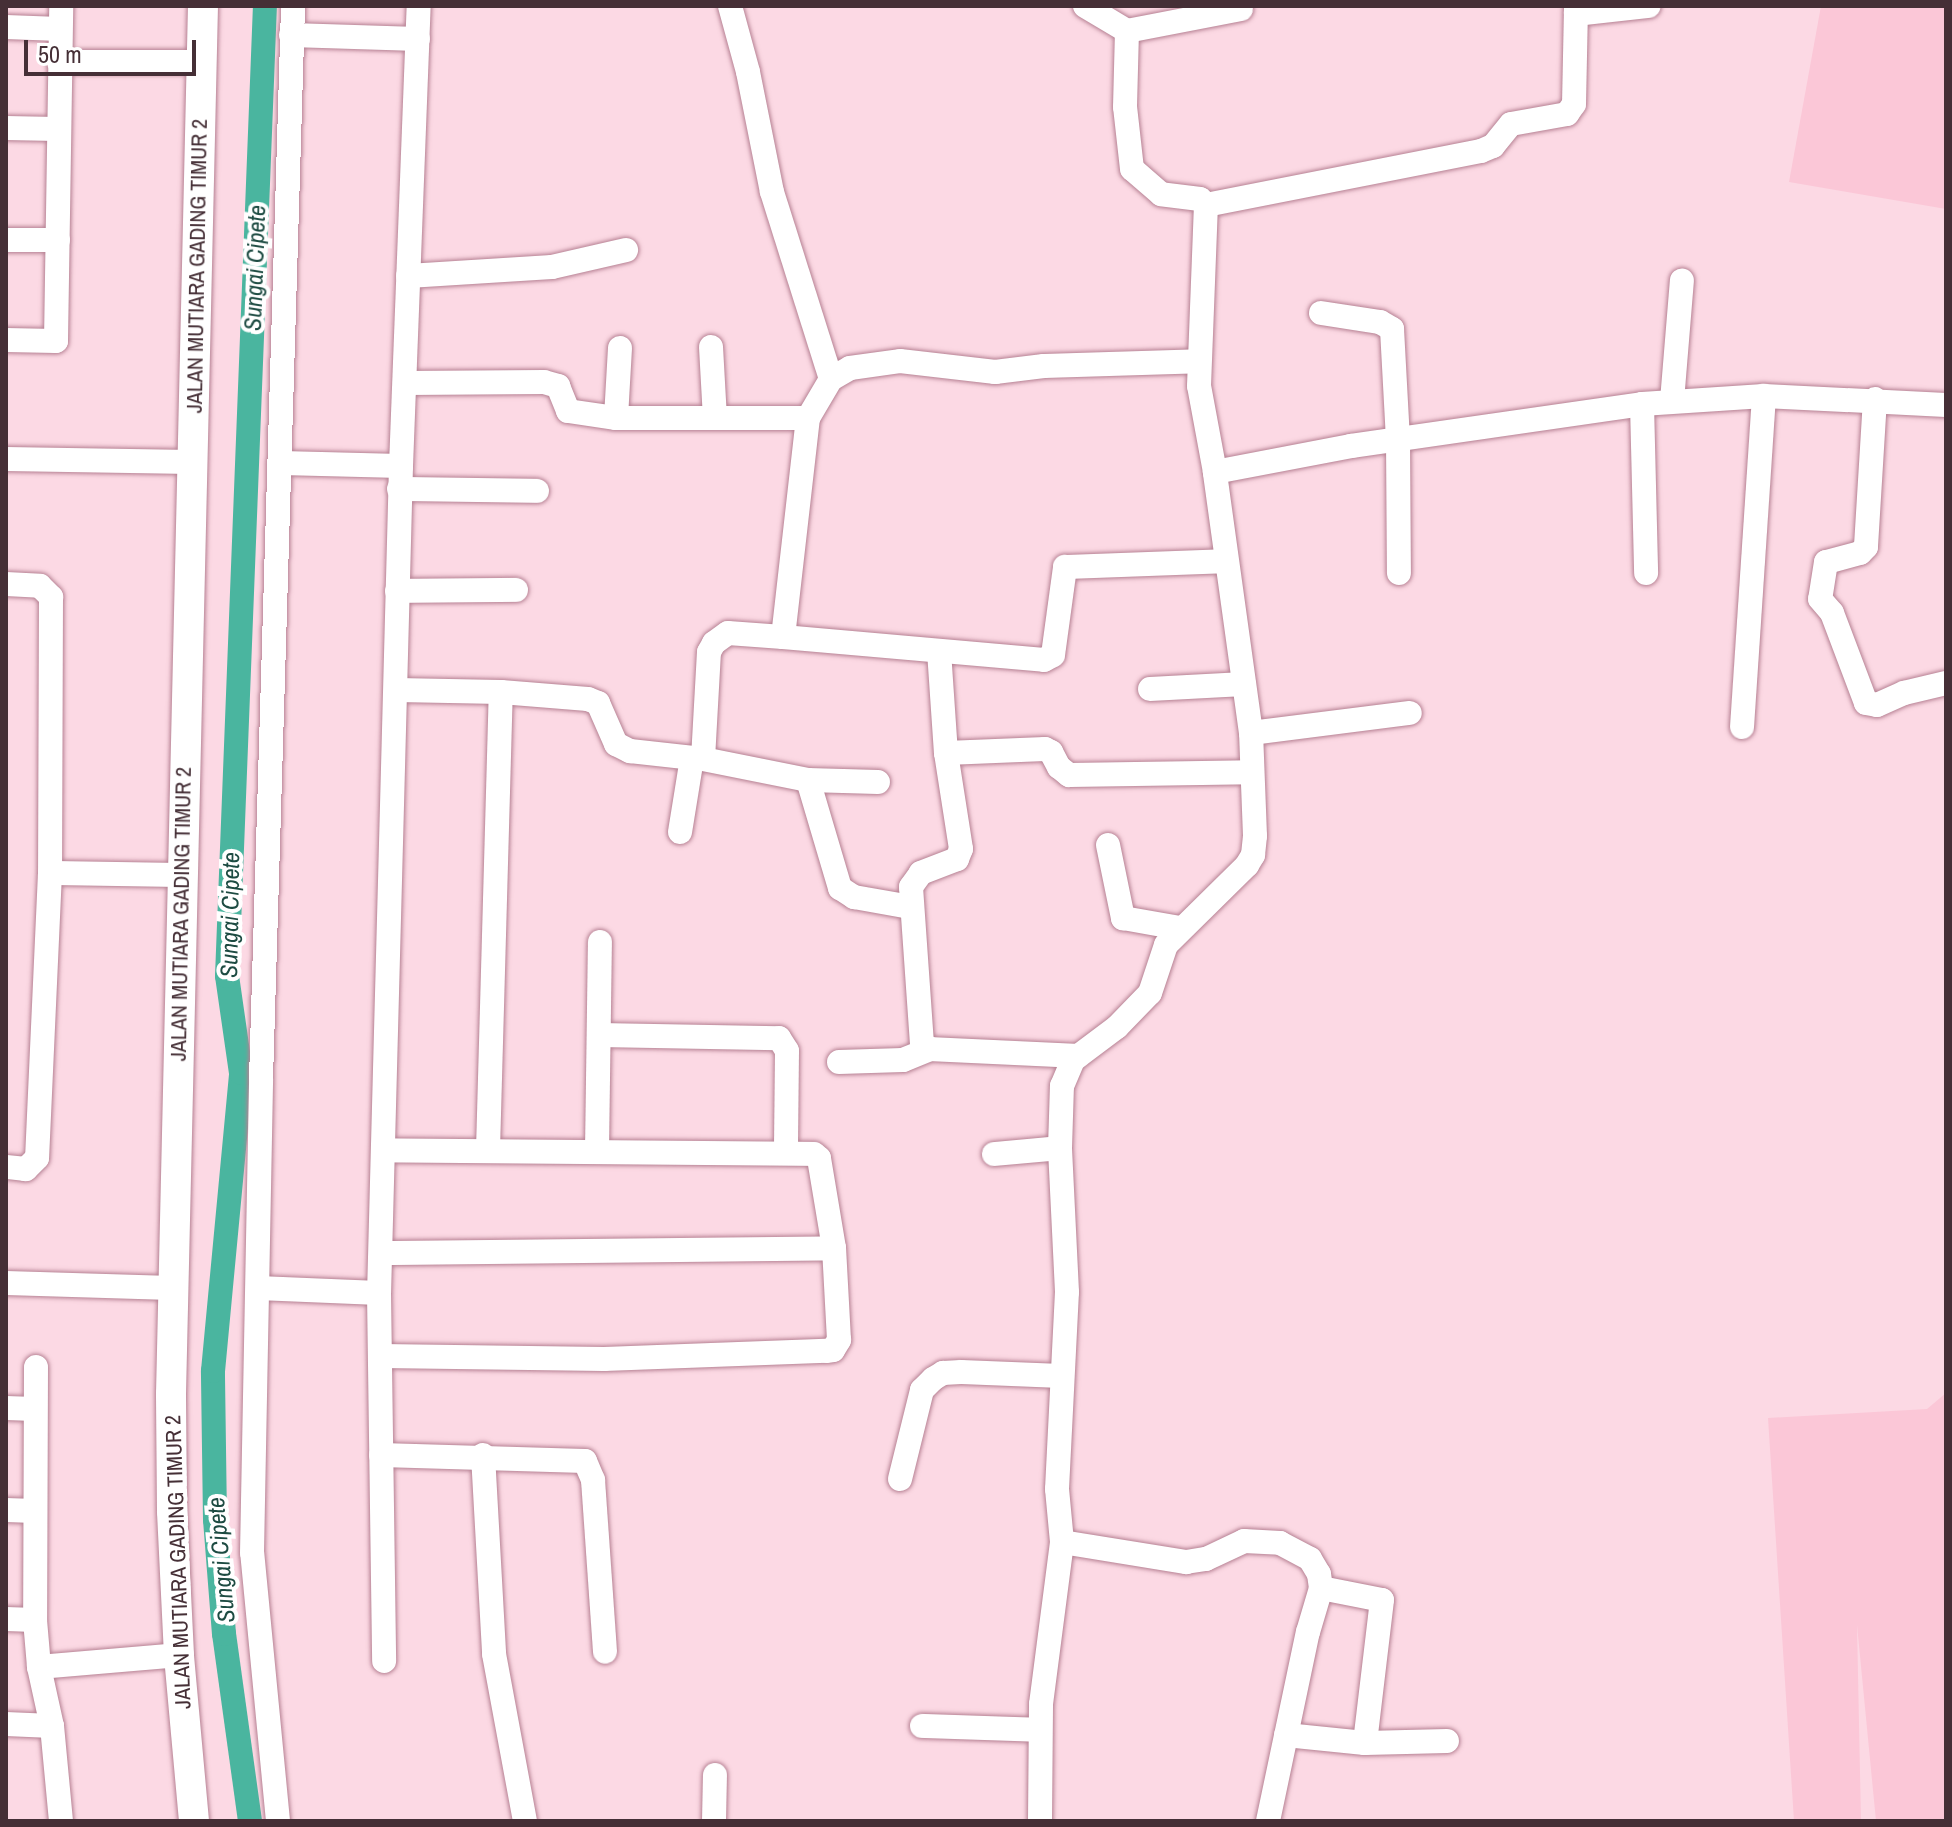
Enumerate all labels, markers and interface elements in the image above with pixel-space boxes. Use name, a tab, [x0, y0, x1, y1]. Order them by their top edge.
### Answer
scale bar	[28, 24, 200, 74]
text: 50 m	[38, 38, 82, 70]
street label: JALAN MUTIARA GADING TIMUR 2	[181, 118, 213, 414]
water label: Sungai Cipete	[238, 205, 272, 331]
street label: JALAN MUTIARA GADING TIMUR 2	[165, 766, 197, 1062]
water label: Sungai Cipete	[215, 852, 245, 978]
street label: JALAN MUTIARA GADING TIMUR 2	[160, 1414, 196, 1710]
water label: Sungai Cipete	[201, 1496, 241, 1624]

